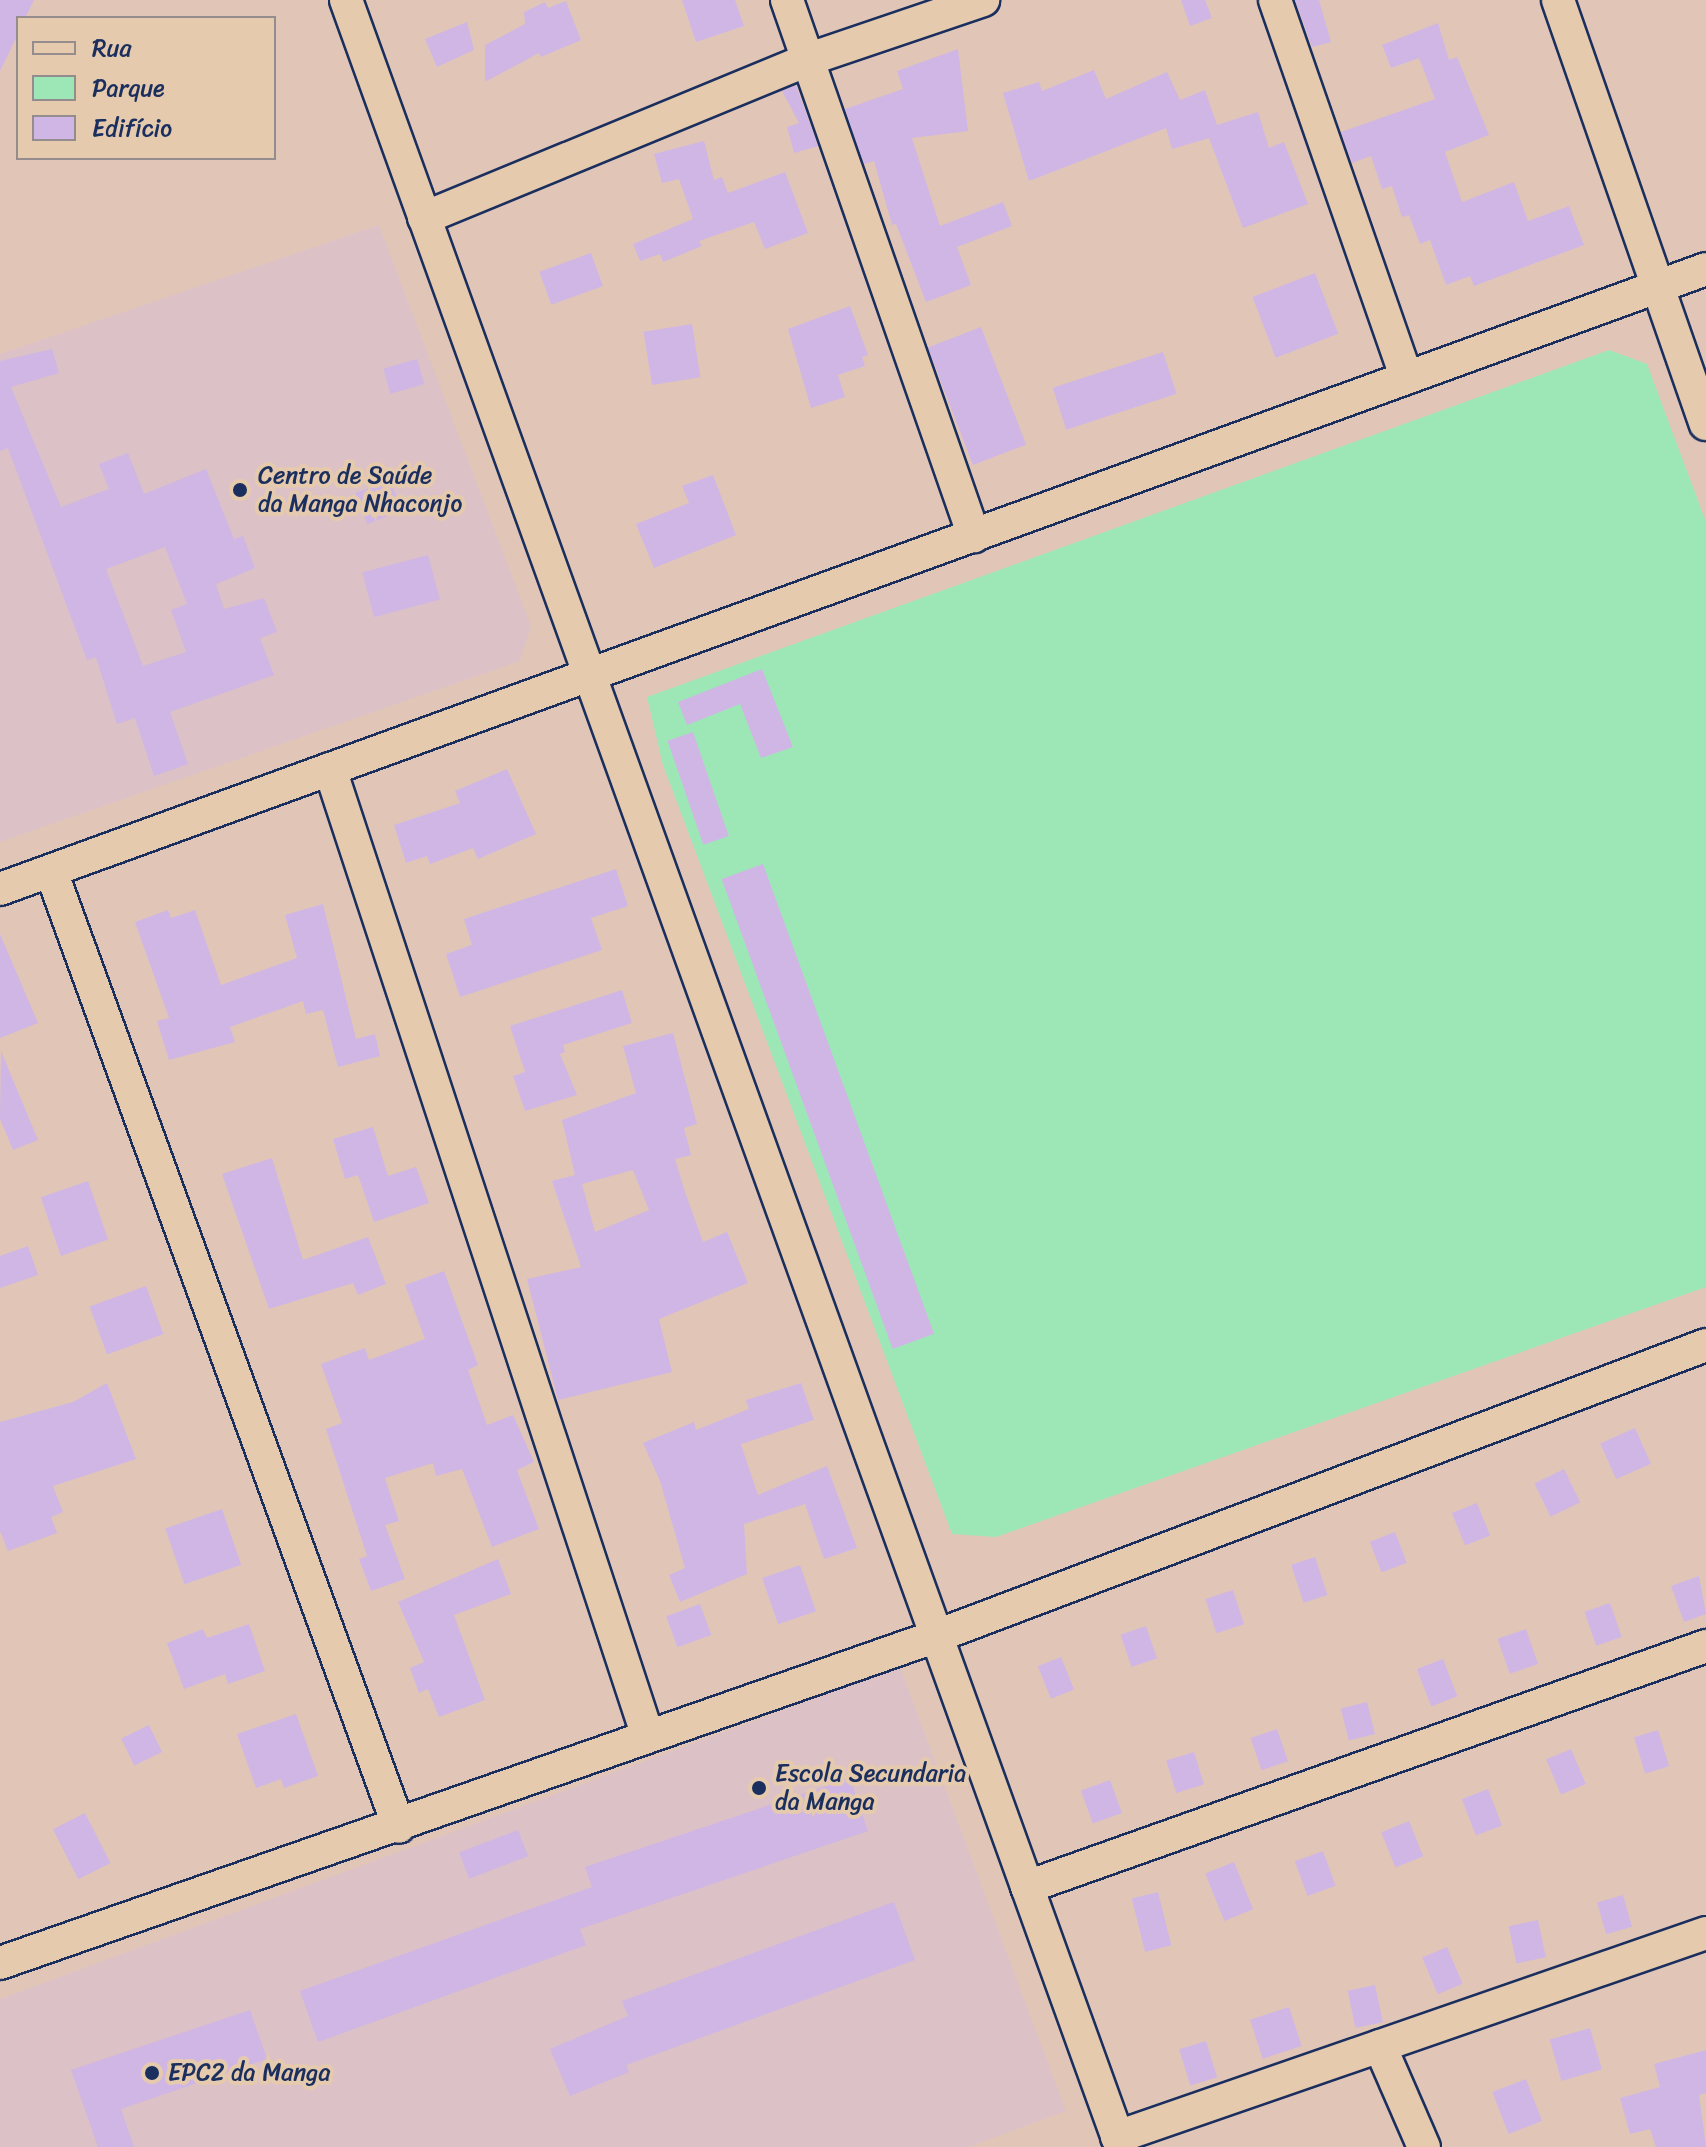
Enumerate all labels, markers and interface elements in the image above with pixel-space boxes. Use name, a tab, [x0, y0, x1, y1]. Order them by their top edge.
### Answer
legend	[16, 16, 276, 160]
text: Rua	[92, 27, 131, 69]
text: Parque	[92, 67, 165, 109]
text: Edifício	[92, 107, 172, 149]
place label: Centro de Saúde da Manga Nhaconjo	[258, 462, 462, 518]
marker: Centro de Saúde da Manga Nhaconjo	[229, 479, 251, 501]
place label: Escola Secundaria da Manga	[775, 1760, 967, 1816]
marker: Escola Secundaria da Manga	[750, 1779, 768, 1797]
place label: EPC2 da Manga	[168, 2059, 331, 2087]
marker: EPC2 da Manga	[143, 2064, 161, 2082]

